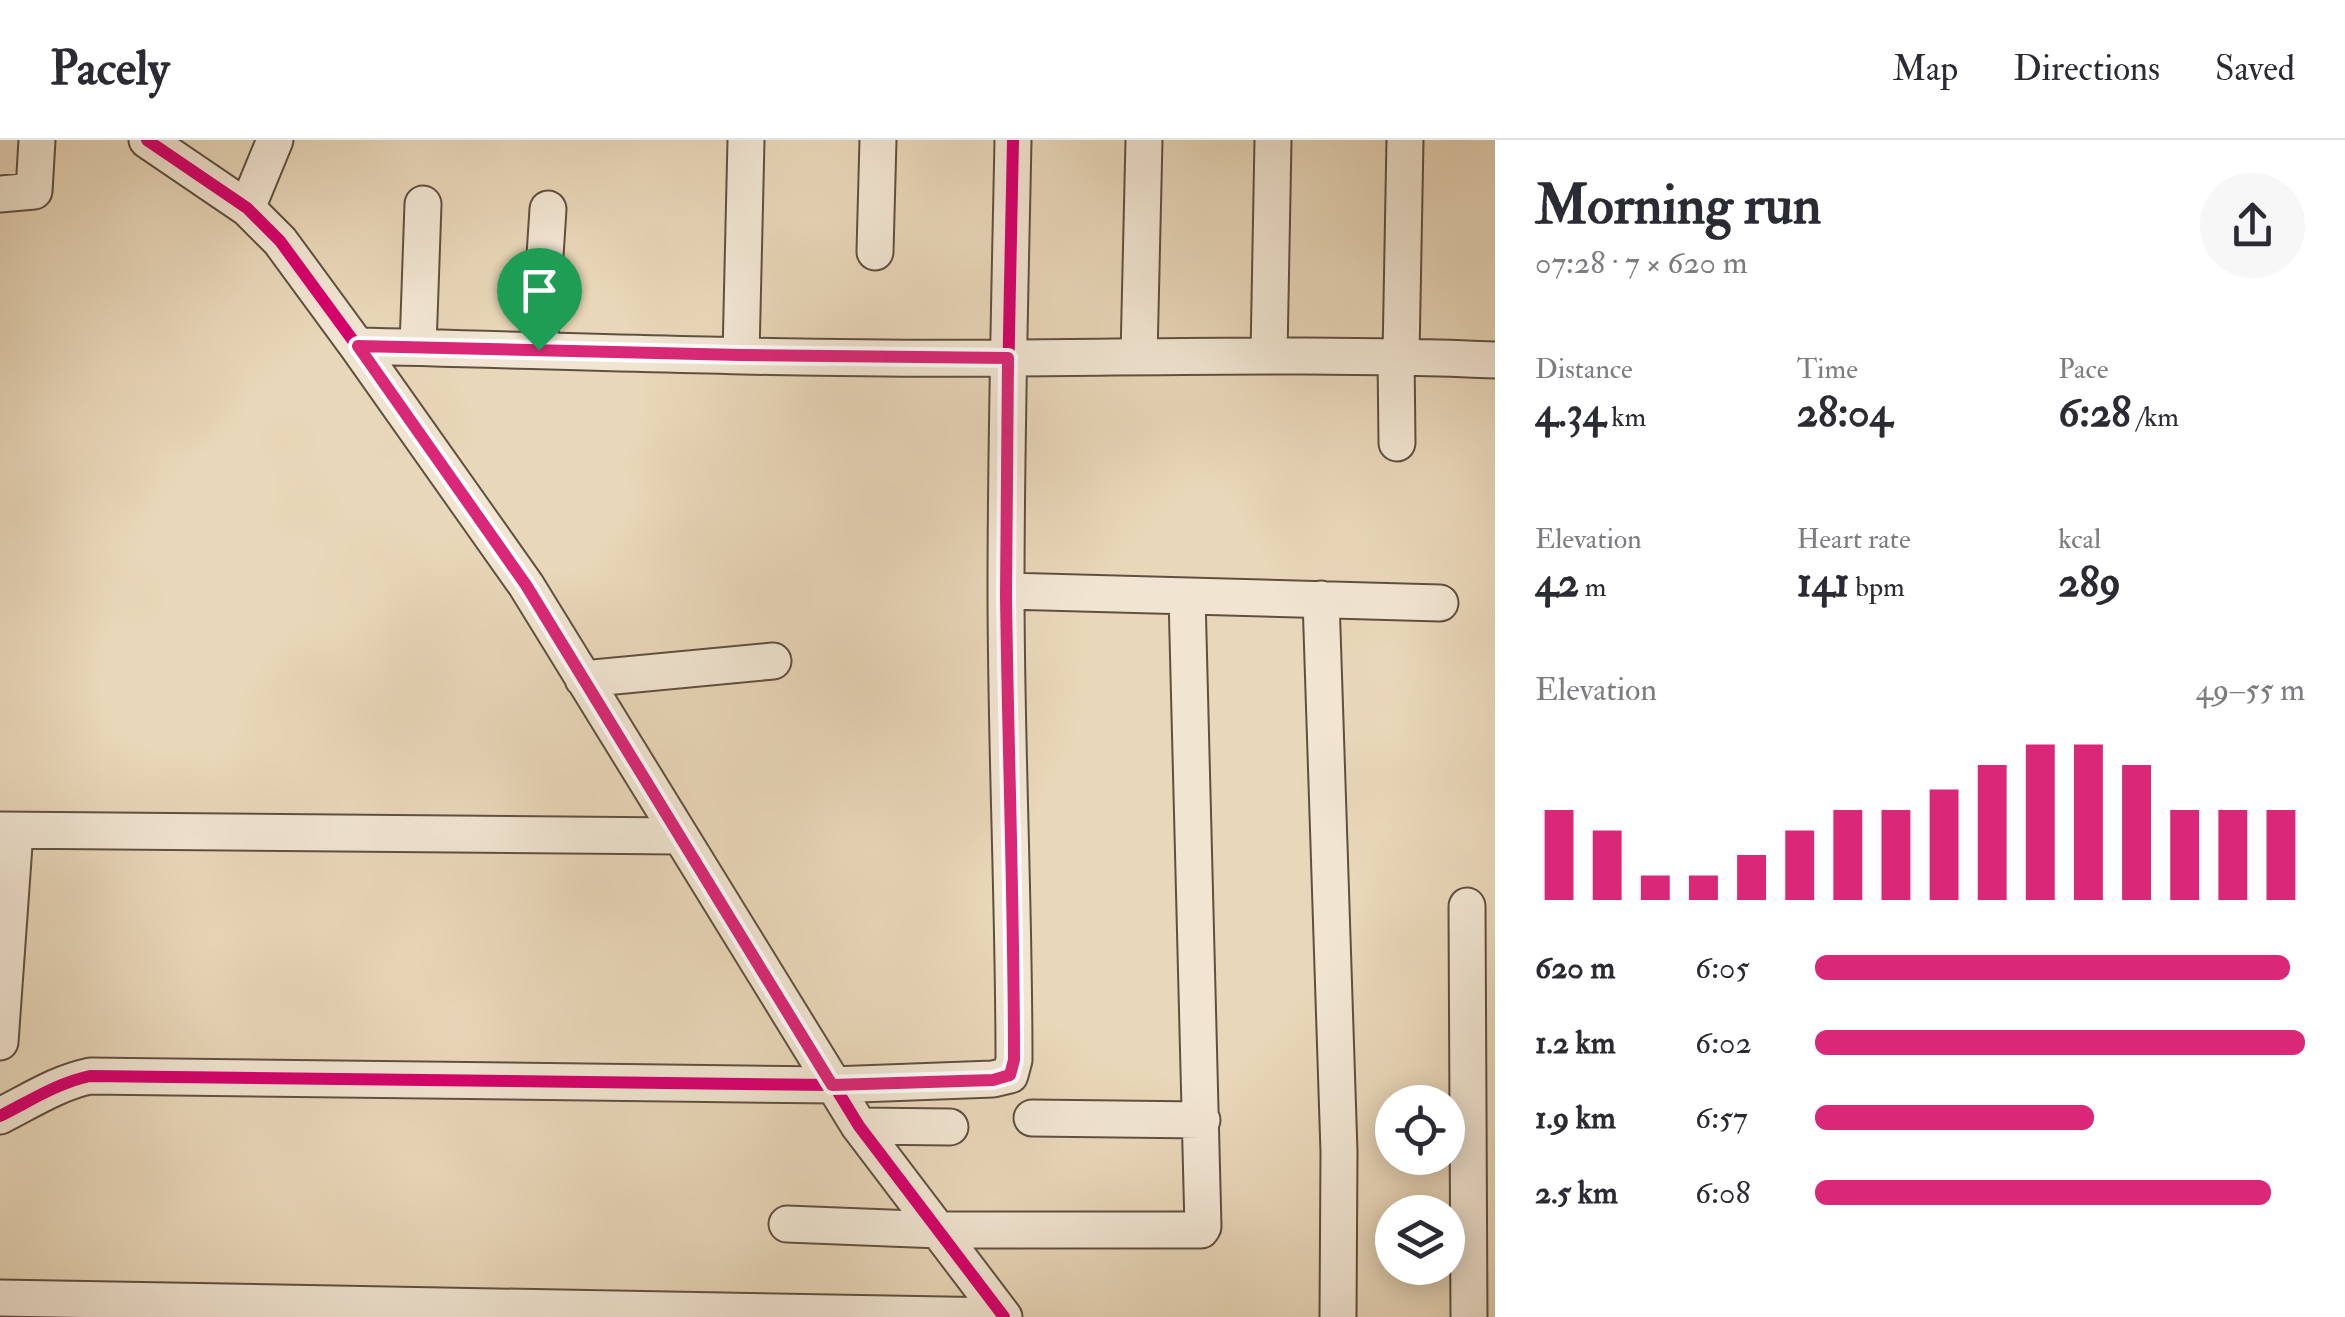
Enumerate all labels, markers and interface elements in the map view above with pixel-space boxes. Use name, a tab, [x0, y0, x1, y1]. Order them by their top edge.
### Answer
text: Pacely	[50, 39, 169, 99]
text: Map	[1892, 47, 1958, 91]
text: Directions	[2013, 47, 2160, 91]
text: Saved	[2215, 47, 2295, 91]
text: Morning run	[1535, 171, 1821, 240]
button: share	[2200, 173, 2305, 278]
text: 07:28 · 7 × 620 m	[1535, 243, 1748, 283]
pin	[497, 248, 582, 351]
icon: arrive	[512, 263, 567, 318]
text: Distance	[1535, 352, 1633, 387]
text: Time	[1797, 352, 1858, 387]
text: Pace	[2058, 352, 2109, 387]
text: 4.34	[1535, 387, 1605, 439]
text: 28:04	[1797, 387, 1892, 439]
text: 6:28	[2058, 387, 2131, 439]
text: km	[1605, 400, 1646, 435]
text: /km	[2131, 400, 2179, 435]
text: Elevation	[1535, 522, 1642, 557]
text: Heart rate	[1797, 522, 1911, 557]
text: kcal	[2058, 522, 2101, 557]
text: 42	[1535, 557, 1579, 609]
text: 141	[1797, 557, 1849, 609]
text: 289	[2058, 557, 2121, 609]
text: m	[1579, 570, 1607, 605]
text: bpm	[1849, 570, 1905, 605]
text: Elevation	[1535, 670, 1657, 710]
text: 49–55 m	[2195, 670, 2305, 710]
text: 620 m	[1535, 948, 1615, 988]
text: 6:05	[1695, 948, 1750, 988]
text: 1.2 km	[1535, 1023, 1616, 1063]
text: 6:02	[1695, 1023, 1752, 1063]
map controls	[1375, 1085, 1465, 1285]
button: locate	[1375, 1085, 1465, 1175]
text: 1.9 km	[1535, 1098, 1616, 1138]
text: 6:57	[1695, 1098, 1748, 1138]
text: 2.5 km	[1535, 1173, 1618, 1213]
text: 6:08	[1695, 1173, 1750, 1213]
button: layers	[1375, 1195, 1465, 1285]

